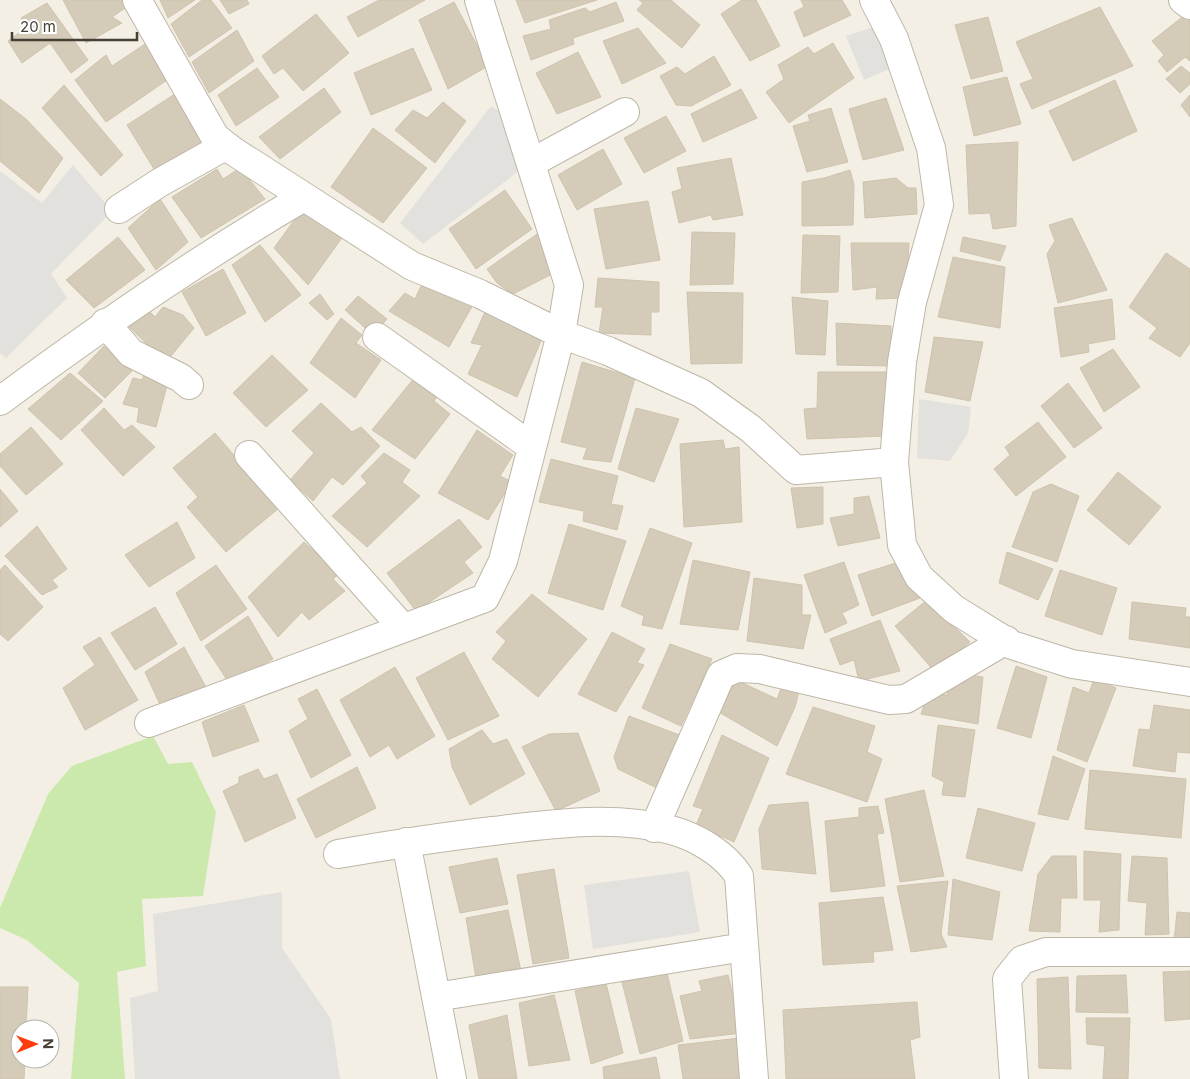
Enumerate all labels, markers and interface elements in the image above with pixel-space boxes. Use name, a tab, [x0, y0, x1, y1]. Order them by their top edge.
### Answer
scale bar	[12, 10, 138, 42]
text: 20 m	[20, 17, 56, 36]
north arrow	[10, 1019, 60, 1069]
text: N	[40, 1038, 57, 1049]

